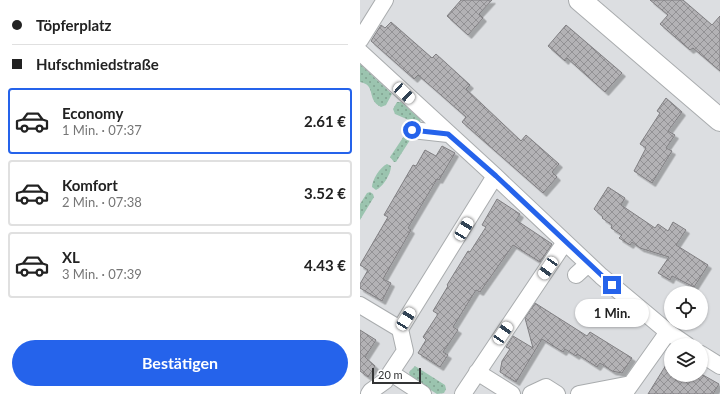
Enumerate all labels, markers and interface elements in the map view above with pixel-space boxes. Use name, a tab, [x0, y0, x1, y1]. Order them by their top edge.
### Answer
text: Töpferplatz	[36, 16, 111, 34]
text: Hufschmiedstraße	[36, 55, 159, 73]
car	[391, 80, 417, 106]
icon: car	[14, 103, 50, 139]
text: Economy	[62, 104, 123, 122]
text: 2.61 €	[304, 112, 346, 130]
route start	[403, 121, 421, 139]
text: 1 Min. · 07:37	[62, 122, 142, 138]
icon: car	[14, 175, 50, 211]
text: Komfort	[62, 176, 118, 194]
text: 3.52 €	[304, 184, 346, 202]
text: 2 Min. · 07:38	[62, 194, 142, 210]
car	[453, 216, 475, 242]
icon: car	[14, 247, 50, 283]
text: XL	[62, 248, 80, 266]
car	[536, 255, 560, 281]
text: 4.43 €	[304, 256, 346, 274]
text: 3 Min. · 07:39	[62, 266, 142, 282]
route end	[603, 276, 621, 294]
map controls	[664, 286, 708, 382]
button: locate	[664, 286, 708, 330]
callout: 1 Min.	[575, 299, 649, 327]
text: 1 Min.	[594, 305, 630, 321]
car	[395, 306, 417, 332]
car	[491, 320, 515, 346]
button: layers	[664, 338, 708, 382]
button: Bestätigen	[12, 340, 348, 386]
scale bar	[372, 366, 421, 385]
text: 20 m	[378, 368, 403, 381]

